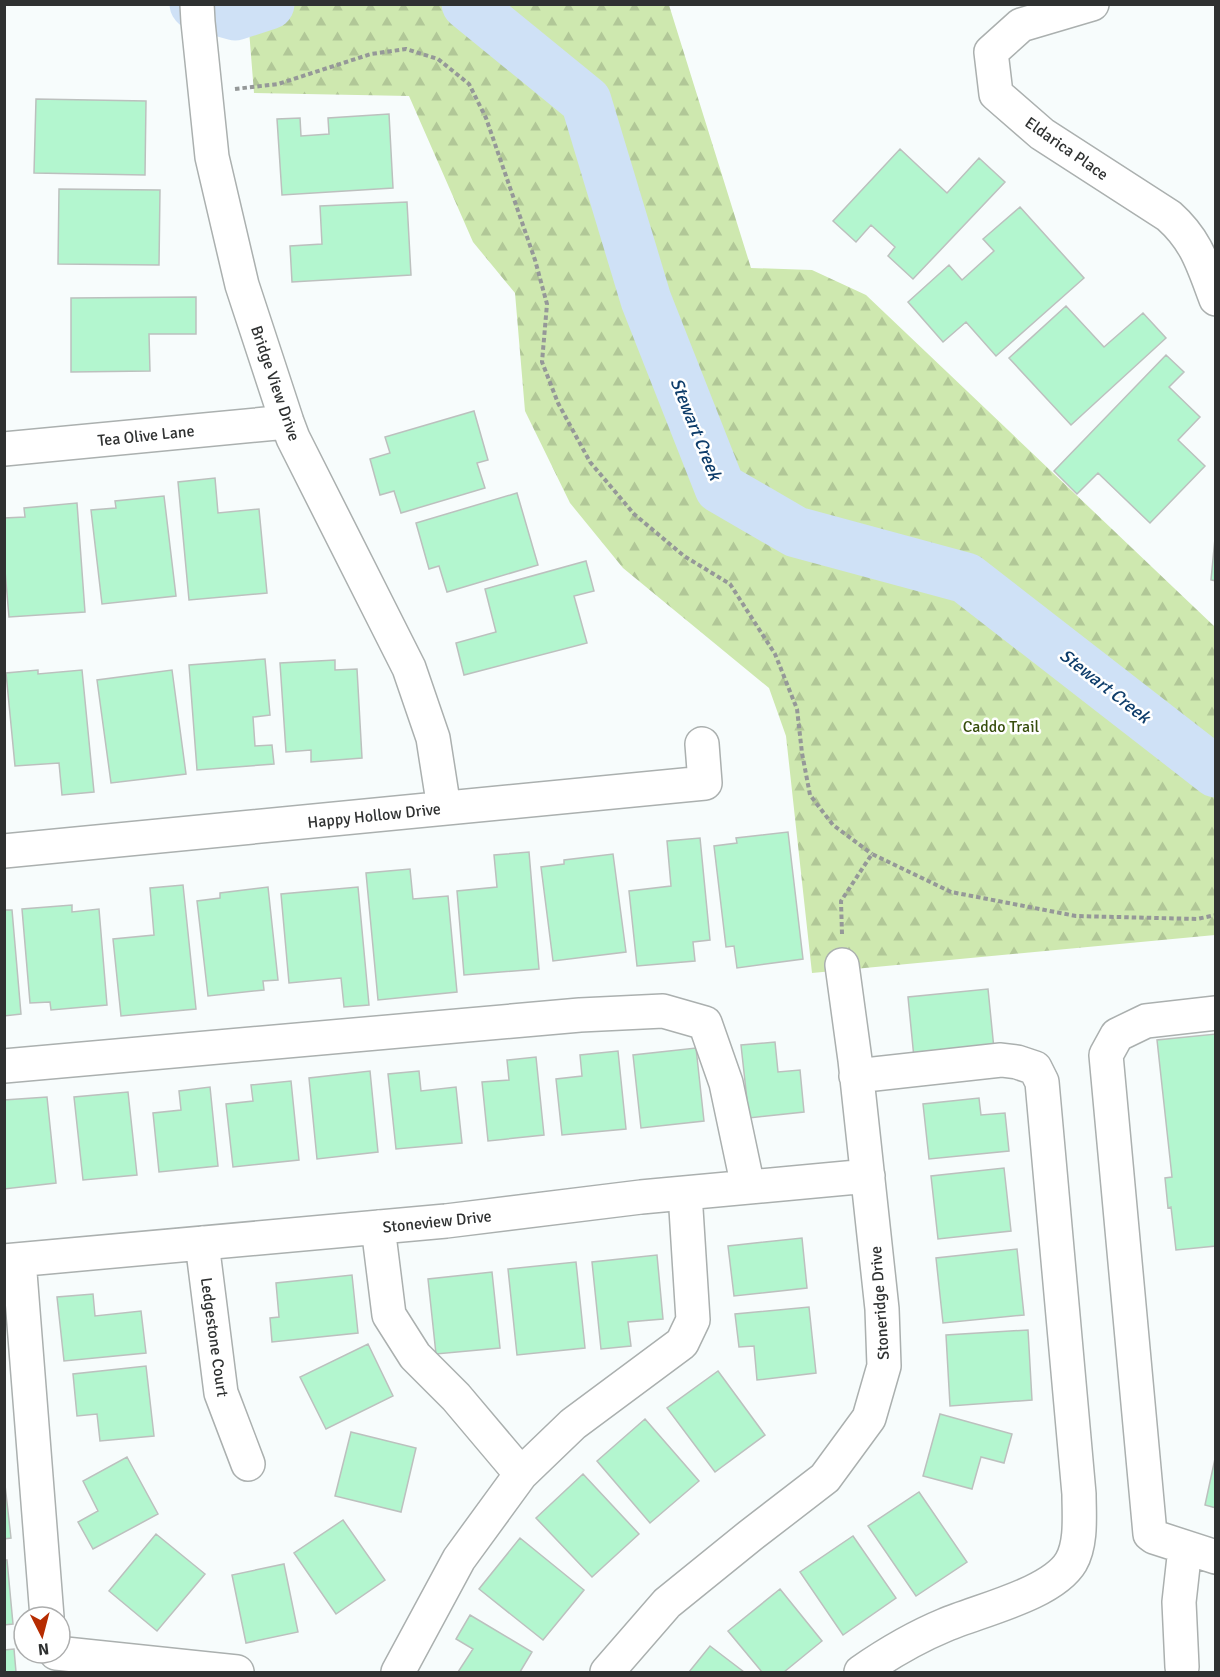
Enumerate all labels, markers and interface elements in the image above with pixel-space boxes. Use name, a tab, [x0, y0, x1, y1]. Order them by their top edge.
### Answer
street label: Eldarica Place	[1021, 113, 1112, 185]
street label: Bridge View Drive	[246, 323, 304, 444]
water label: Stewart Creek	[666, 375, 727, 485]
street label: Tea Olive Lane	[97, 421, 195, 451]
water label: Stewart Creek	[1056, 644, 1156, 729]
park label: Caddo Trail	[963, 717, 1040, 737]
street label: Happy Hollow Drive	[306, 799, 442, 833]
street label: Stoneview Drive	[382, 1206, 493, 1238]
street label: Stoneridge Drive	[866, 1245, 894, 1361]
street label: Ledgestone Court	[196, 1276, 232, 1399]
north arrow	[12, 1605, 72, 1665]
text: N	[37, 1638, 50, 1659]

